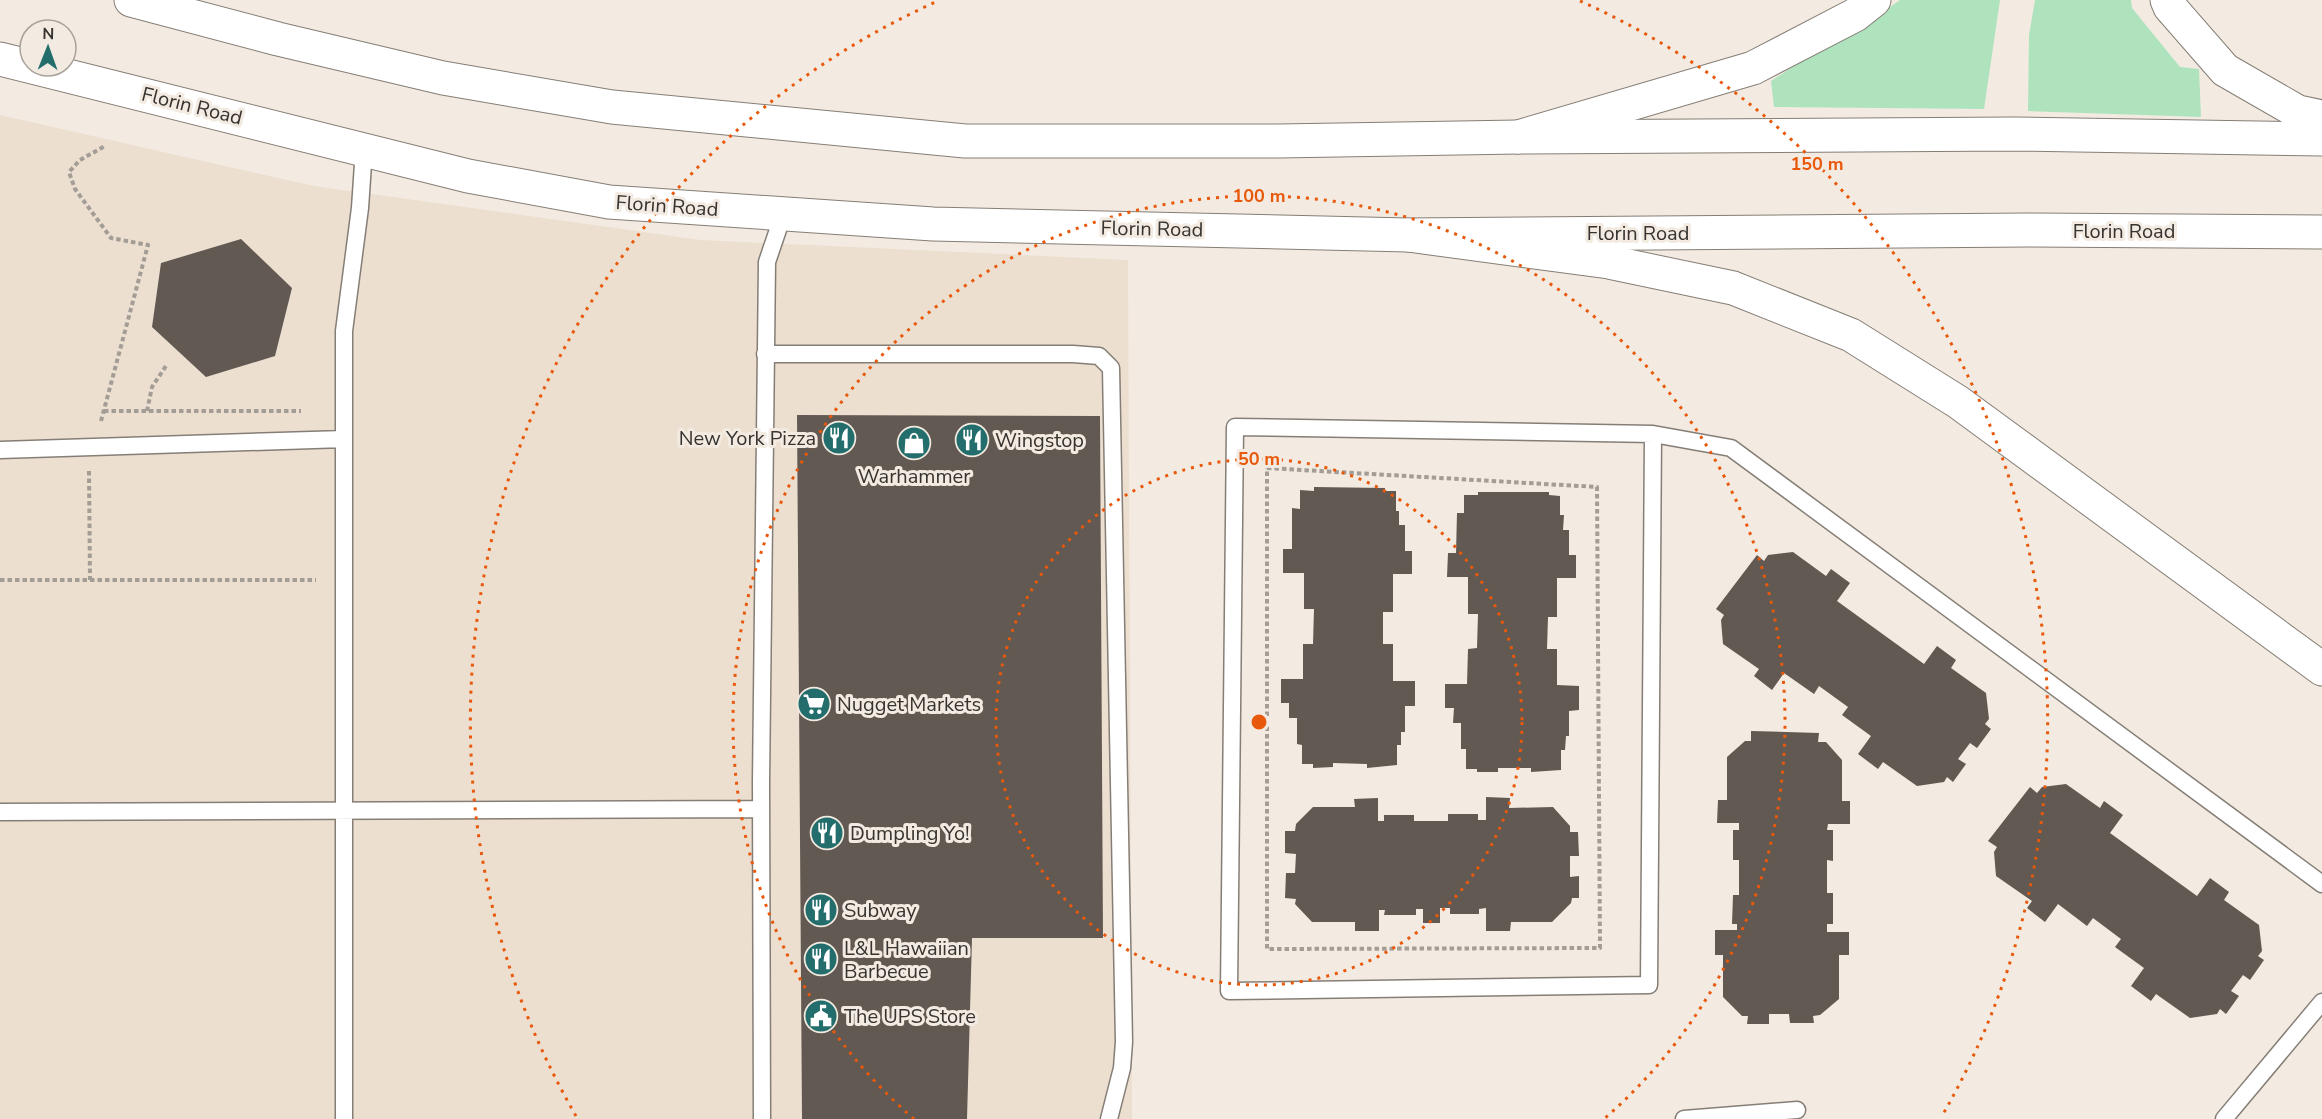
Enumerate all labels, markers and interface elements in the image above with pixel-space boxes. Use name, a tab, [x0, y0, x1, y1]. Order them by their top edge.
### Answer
north arrow	[18, 18, 78, 78]
text: N	[42, 23, 54, 45]
street label: Florin Road	[139, 80, 245, 132]
text: 150 m	[1790, 152, 1844, 176]
text: 100 m	[1232, 184, 1286, 208]
street label: Florin Road	[615, 189, 719, 223]
street label: Florin Road	[1100, 215, 1204, 243]
street label: Florin Road	[2073, 218, 2175, 245]
street label: Florin Road	[1587, 220, 1689, 247]
restaurant icon: New York Pizza	[821, 420, 857, 456]
restaurant icon: Wingstop	[954, 422, 990, 458]
place label: New York Pizza	[679, 425, 816, 452]
shop icon: Warhammer	[896, 425, 932, 461]
place label: Wingstop	[995, 427, 1084, 454]
text: 50 m	[1238, 447, 1280, 471]
place label: Warhammer	[858, 463, 970, 490]
supermarket icon: Nugget Markets	[796, 686, 832, 722]
place label: Nugget Markets	[837, 691, 981, 718]
centre of rings	[1249, 712, 1269, 732]
restaurant icon: Dumpling Yo!	[809, 815, 845, 851]
place label: Dumpling Yo!	[850, 820, 970, 847]
restaurant icon: Subway	[803, 892, 839, 928]
place label: Subway	[844, 897, 917, 924]
place label: L&L Hawaiian Barbecue	[844, 935, 969, 985]
restaurant icon: L&L Hawaiian Barbecue	[803, 941, 839, 977]
public building icon: The UPS Store	[803, 998, 839, 1034]
place label: The UPS Store	[844, 1003, 976, 1030]

